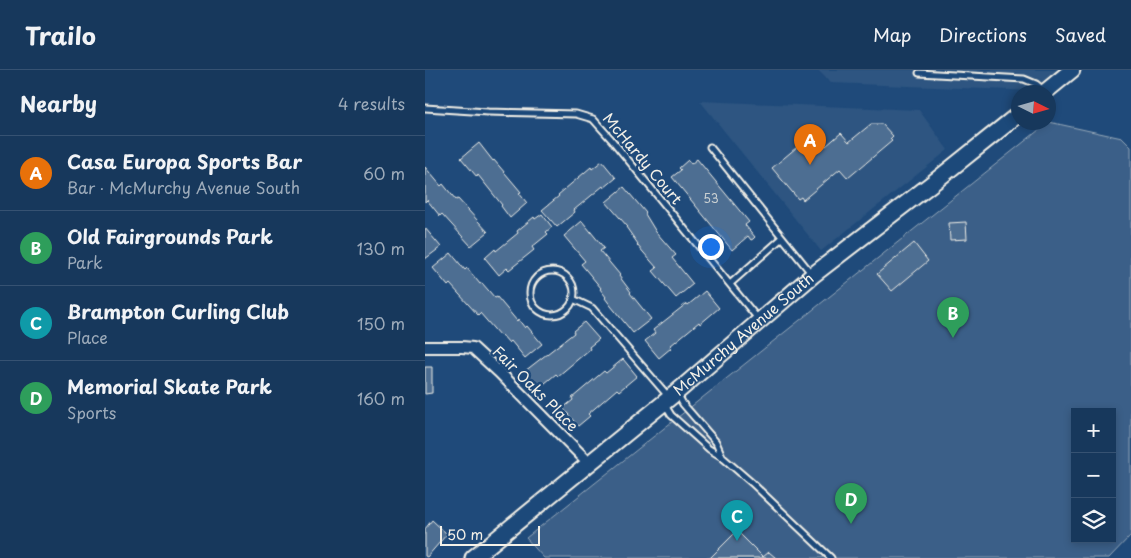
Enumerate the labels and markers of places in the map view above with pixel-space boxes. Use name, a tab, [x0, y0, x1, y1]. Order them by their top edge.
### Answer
pin: A	[794, 124, 826, 165]
pin: B	[937, 297, 969, 338]
pin: D	[835, 483, 867, 524]
pin: C	[721, 500, 753, 541]

